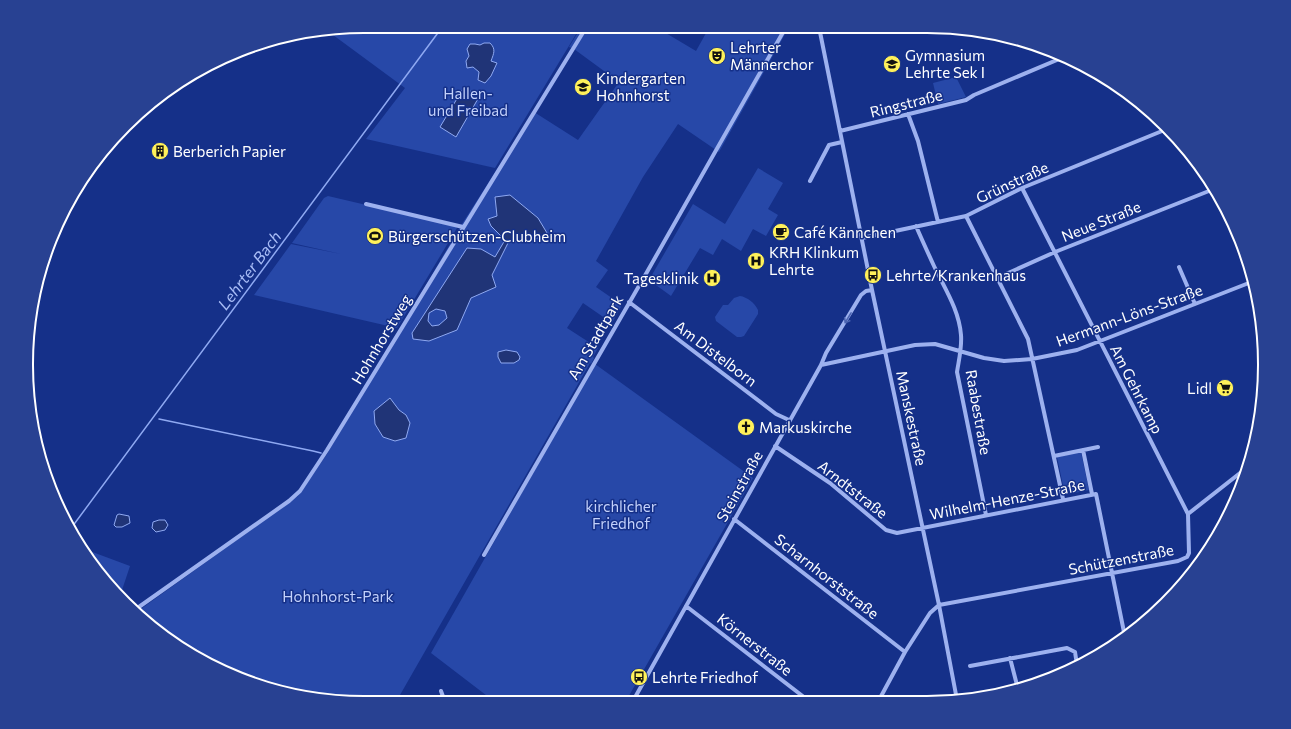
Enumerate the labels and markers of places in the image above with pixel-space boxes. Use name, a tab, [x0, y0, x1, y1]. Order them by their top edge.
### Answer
place label: Lehrter Männerchor	[730, 38, 814, 73]
theatre icon: Lehrter Männerchor	[707, 46, 727, 66]
place label: Gymnasium Lehrte Sek I	[905, 46, 985, 81]
school or university icon: Gymnasium Lehrte Sek I	[882, 54, 902, 74]
place label: Kindergarten Hohnhorst	[596, 69, 686, 104]
school or university icon: Kindergarten Hohnhorst	[573, 77, 593, 97]
building icon: Berberich Papier	[150, 141, 170, 161]
place label: Berberich Papier	[173, 142, 286, 160]
cafe icon: Café Kännchen	[771, 222, 791, 242]
place label: Café Kännchen	[794, 223, 896, 241]
sports icon: Bürgerschützen-Clubheim	[365, 226, 385, 246]
place label: Bürgerschützen-Clubheim	[388, 227, 566, 245]
place label: KRH Klinkum Lehrte	[769, 243, 859, 278]
hospital icon: KRH Klinkum Lehrte	[746, 251, 766, 271]
bus stop icon: Lehrte/Krankenhaus	[863, 265, 883, 285]
place label: Lehrte/Krankenhaus	[886, 266, 1026, 284]
hospital icon: Tagesklinik	[702, 268, 722, 288]
place label: Tagesklinik	[624, 269, 699, 287]
supermarket icon: Lidl	[1215, 378, 1235, 398]
place label: Lidl	[1187, 379, 1212, 397]
church icon: Markuskirche	[736, 417, 756, 437]
place label: Markuskirche	[759, 418, 852, 436]
bus stop icon: Lehrte Friedhof	[629, 667, 649, 687]
place label: Lehrte Friedhof	[652, 668, 758, 686]

